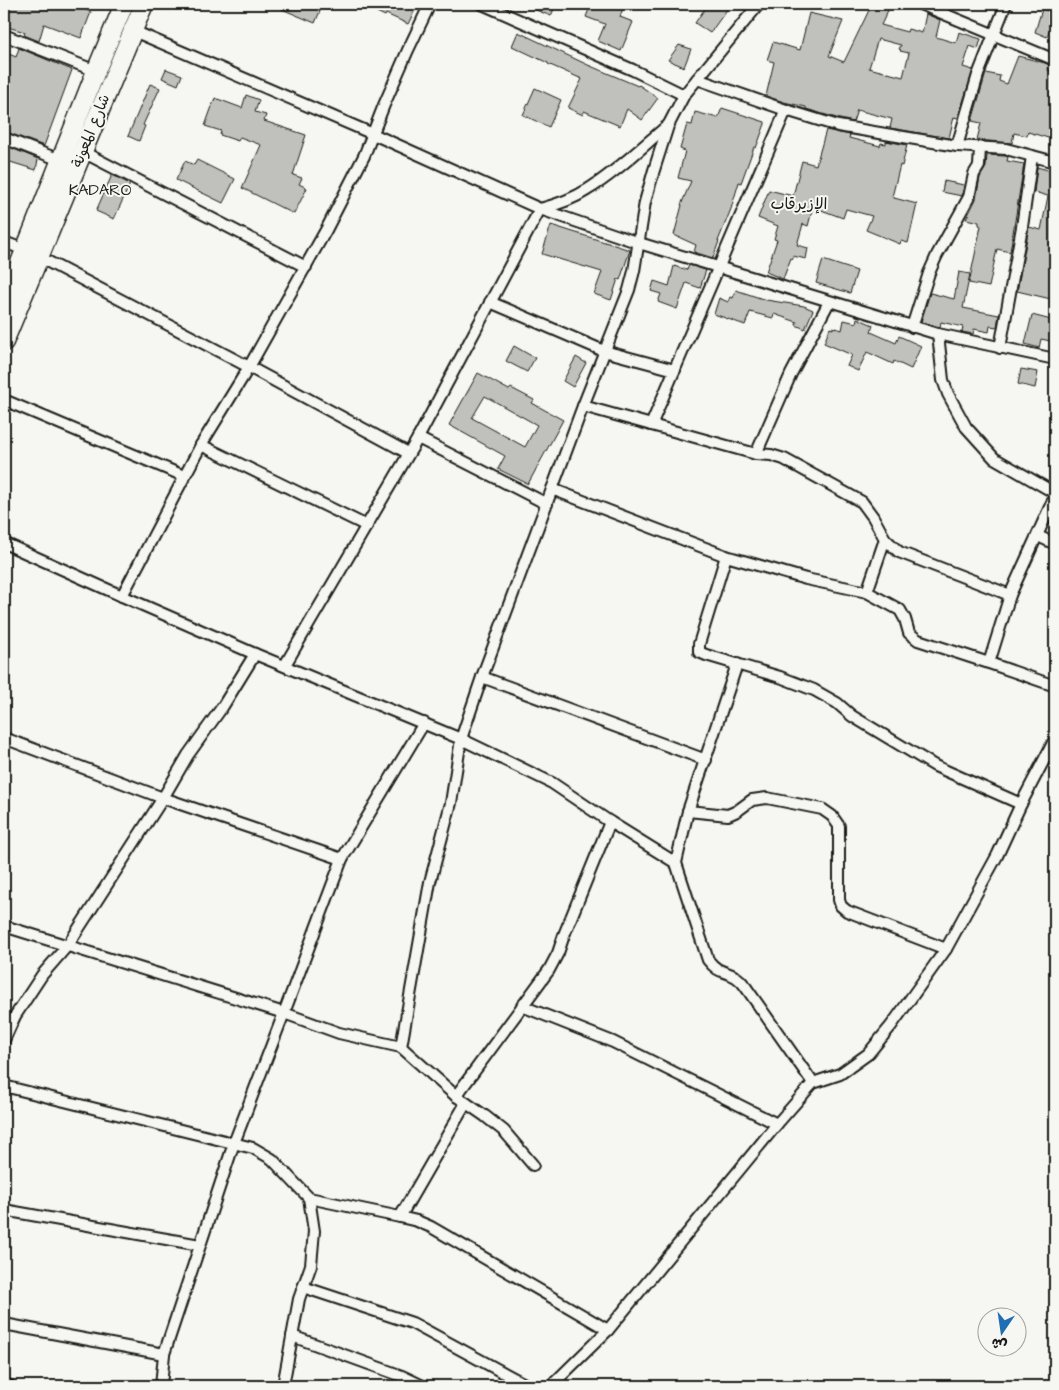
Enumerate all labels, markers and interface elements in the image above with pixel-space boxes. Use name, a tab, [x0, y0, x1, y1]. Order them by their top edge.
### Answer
street label: شارع المعونة	[67, 91, 115, 171]
district label: KADARO	[69, 179, 132, 201]
district label: الإزيرقاب	[770, 193, 828, 215]
north arrow	[976, 1308, 1026, 1358]
text: ش	[990, 1332, 1009, 1355]

